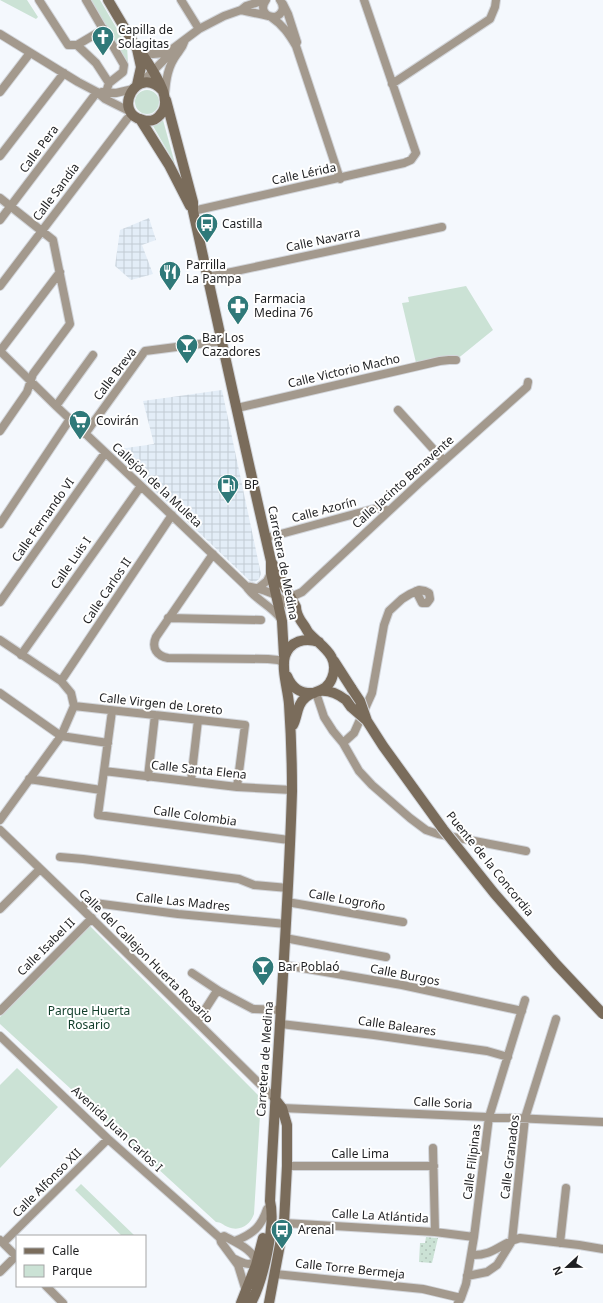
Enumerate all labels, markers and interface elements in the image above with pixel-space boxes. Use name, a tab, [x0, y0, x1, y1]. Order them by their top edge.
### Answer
place label: Capilla de Solagitas	[118, 21, 173, 52]
church icon: Capilla de Solagitas	[90, 24, 116, 57]
street label: Calle Pera	[15, 121, 62, 176]
street label: Calle Lérida	[270, 158, 338, 189]
street label: Calle Sandía	[28, 159, 83, 224]
bus stop icon: Castilla	[194, 211, 220, 244]
place label: Castilla	[222, 215, 262, 232]
street label: Calle Navarra	[284, 223, 362, 256]
place label: Parrilla La Pampa	[186, 256, 241, 287]
restaurant icon: Parrilla La Pampa	[157, 259, 183, 292]
place label: Farmacia Medina 76	[254, 290, 313, 321]
pharmacy icon: Farmacia Medina 76	[225, 293, 251, 326]
place label: Bar Los Cazadores	[202, 329, 261, 360]
bar icon: Bar Los Cazadores	[174, 332, 200, 365]
street label: Calle Breva	[89, 344, 140, 404]
street label: Calle Victorio Macho	[286, 349, 402, 392]
supermarket icon: Covirán	[67, 408, 93, 441]
place label: Covirán	[96, 412, 139, 429]
street label: Calle Jacinto Benavente	[348, 431, 457, 532]
street label: Callejón de la Muleta	[109, 438, 206, 531]
fuel station icon: BP	[215, 472, 241, 505]
street label: Calle Fernando VI	[7, 474, 78, 565]
place label: BP	[244, 476, 259, 493]
street label: Calle Azorín	[290, 493, 358, 526]
street label: Carretera de Medina	[264, 504, 303, 621]
street label: Calle Luis I	[46, 533, 95, 592]
street label: Calle Carlos II	[78, 554, 135, 627]
street label: Calle Virgen de Loreto	[98, 689, 224, 718]
street label: Calle Santa Elena	[150, 756, 248, 783]
street label: Calle Colombia	[152, 801, 238, 830]
street label: Puente de la Concordia	[443, 808, 538, 920]
street label: Calle Logroño	[307, 884, 387, 915]
street label: Calle del Callejon Huerta Rosario	[75, 885, 217, 1027]
street label: Calle Las Madres	[135, 888, 231, 915]
street label: Calle Isabel II	[13, 914, 78, 979]
bar icon: Bar Poblaó	[250, 954, 276, 987]
place label: Bar Poblaó	[278, 958, 340, 975]
street label: Calle Burgos	[369, 959, 442, 990]
street label: Carretera de Medina	[252, 1001, 277, 1117]
park label: Parque Huerta Rosario	[48, 1002, 130, 1033]
street label: Calle Baleares	[357, 1012, 437, 1039]
street label: Avenida Juan Carlos I	[68, 1082, 167, 1175]
street label: Calle Soria	[413, 1092, 473, 1113]
street label: Calle Granados	[496, 1113, 523, 1200]
street label: Calle Filipinas	[458, 1123, 485, 1201]
street label: Calle Alfonso XII	[8, 1144, 85, 1221]
street label: Calle Lima	[331, 1145, 389, 1162]
street label: Calle La Atlántida	[331, 1204, 429, 1227]
bus stop icon: Arenal	[269, 1217, 295, 1250]
place label: Arenal	[298, 1221, 334, 1238]
legend	[16, 1235, 146, 1287]
text: Calle	[52, 1242, 80, 1259]
north arrow	[547, 1247, 587, 1287]
street label: Calle Torre Bermeja	[294, 1254, 406, 1283]
text: Parque	[52, 1262, 93, 1279]
text: N	[549, 1264, 566, 1278]

